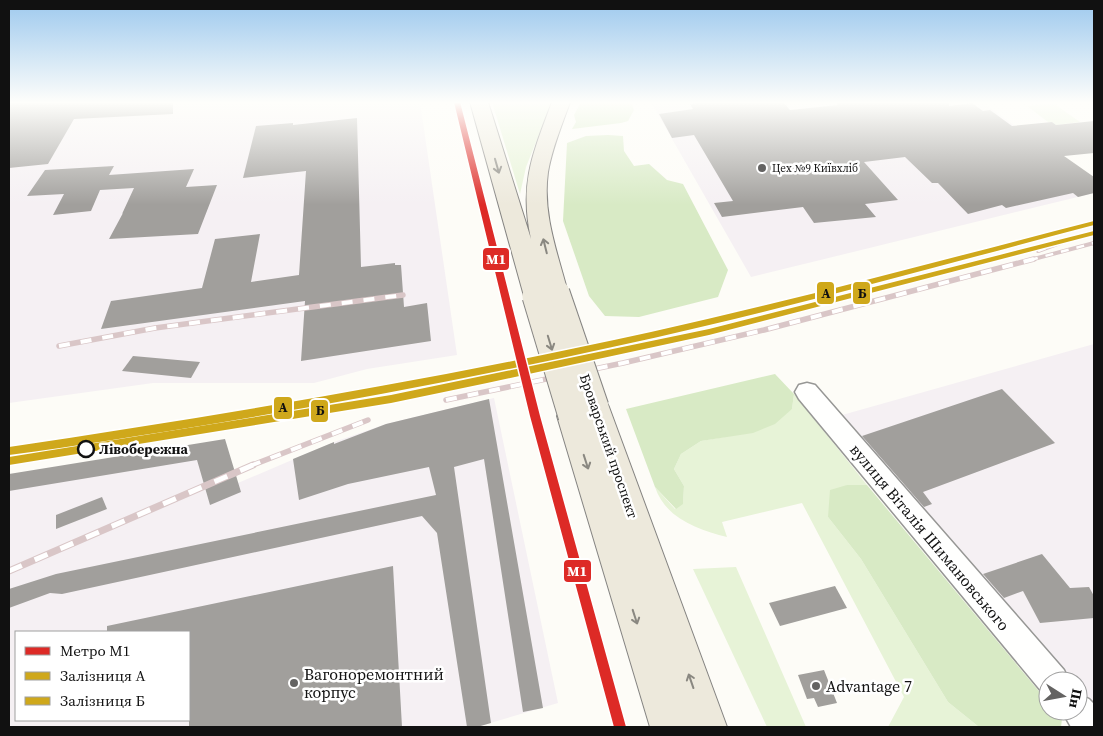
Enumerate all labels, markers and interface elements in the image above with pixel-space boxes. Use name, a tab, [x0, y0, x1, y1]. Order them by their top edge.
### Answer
one-way arrow	[492, 158, 502, 174]
place label: Цех №9 Київхліб	[772, 161, 858, 176]
marker: Цех №9 Київхліб	[756, 162, 768, 174]
one-way arrow	[540, 238, 549, 254]
line badge: M1	[482, 247, 510, 271]
text: M1	[486, 249, 506, 269]
line badge: A	[816, 281, 835, 305]
line badge: Б	[852, 281, 871, 305]
text: A	[821, 283, 831, 303]
text: Б	[858, 283, 867, 303]
one-way arrow	[545, 334, 555, 350]
street label: Броварський проспект	[575, 371, 643, 522]
line badge: A	[273, 396, 293, 420]
text: A	[278, 397, 288, 417]
line badge: Б	[310, 399, 329, 423]
text: Б	[316, 400, 325, 420]
place label: Лівобережна	[99, 439, 189, 459]
street label: вулиця Віталія Шимановського	[845, 439, 1015, 635]
marker: Лівобережна	[77, 440, 95, 458]
one-way arrow	[582, 454, 592, 470]
line badge: M1	[563, 559, 592, 583]
text: M1	[567, 561, 587, 581]
one-way arrow	[631, 609, 641, 625]
legend	[15, 631, 190, 721]
text: Метро M1	[60, 640, 130, 661]
place label: Вагоноремонтний корпус	[304, 663, 444, 703]
text: Залізниця A	[60, 665, 145, 686]
north arrow	[1038, 671, 1088, 721]
one-way arrow	[685, 673, 695, 689]
place label: Advantage 7	[826, 675, 912, 697]
marker: Вагоноремонтний корпус	[288, 677, 300, 689]
marker: Advantage 7	[810, 680, 822, 692]
text: Пн	[1064, 687, 1087, 710]
text: Залізниця Б	[60, 690, 145, 711]

